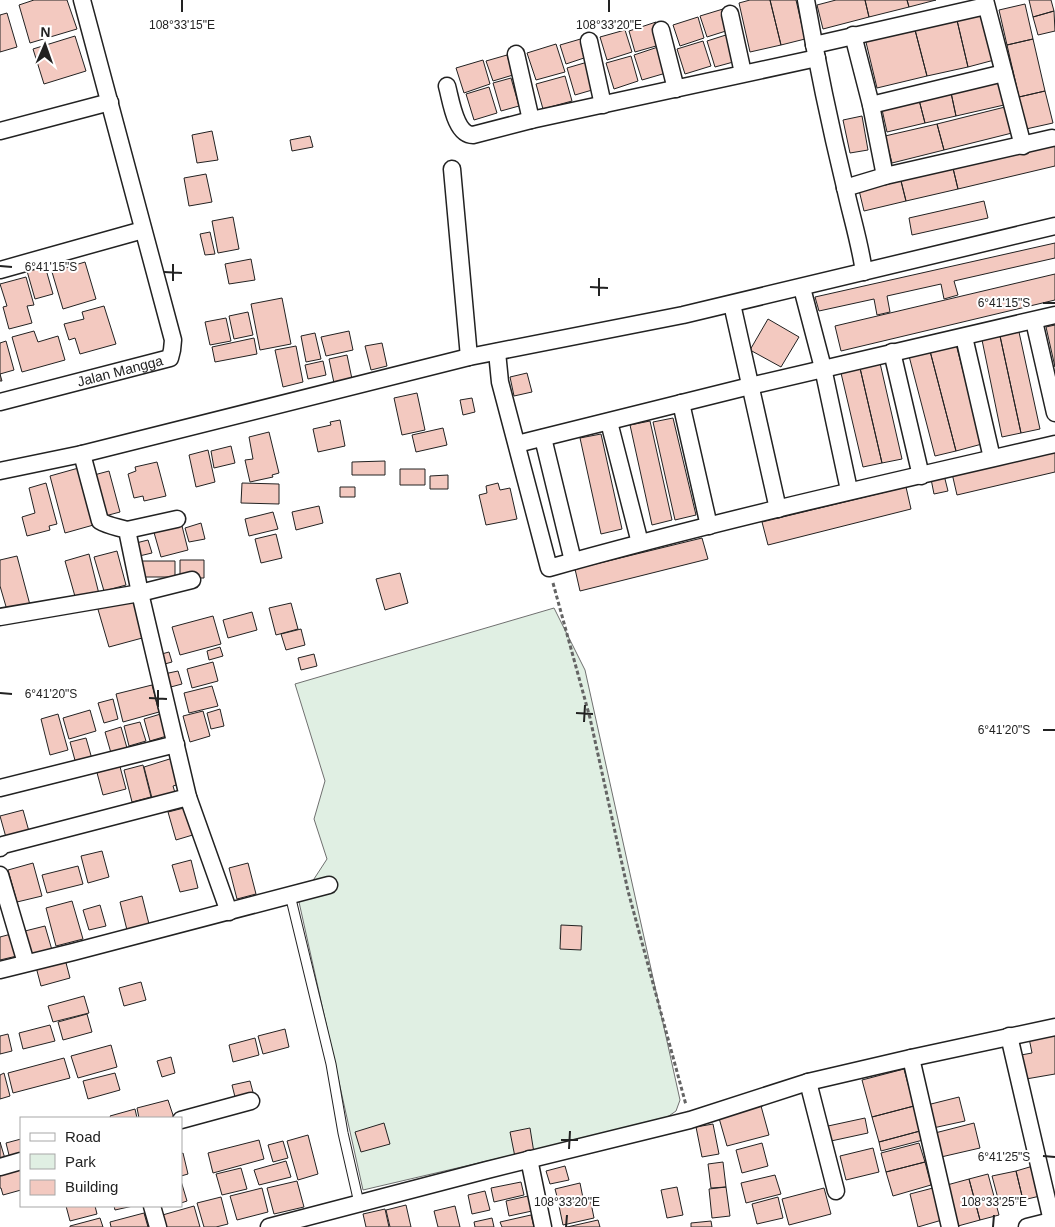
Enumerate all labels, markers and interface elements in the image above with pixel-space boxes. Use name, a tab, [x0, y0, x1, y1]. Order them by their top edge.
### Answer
text: 108°33'15"E	[149, 18, 215, 32]
text: 108°33'20"E	[576, 18, 642, 32]
north arrow	[20, 20, 70, 70]
text: N	[40, 24, 51, 40]
text: 6°41'15"S	[25, 260, 77, 274]
text: 6°41'15"S	[978, 296, 1030, 310]
street label: Jalan Mangga	[75, 352, 165, 390]
text: 6°41'20"S	[25, 687, 77, 701]
text: 6°41'20"S	[978, 723, 1030, 737]
legend	[20, 1117, 182, 1207]
text: Road	[65, 1128, 101, 1145]
text: 6°41'25"S	[978, 1150, 1030, 1164]
text: Park	[65, 1153, 96, 1170]
text: Building	[65, 1178, 118, 1195]
text: 108°33'20"E	[534, 1195, 600, 1209]
text: 108°33'25"E	[961, 1195, 1027, 1209]

